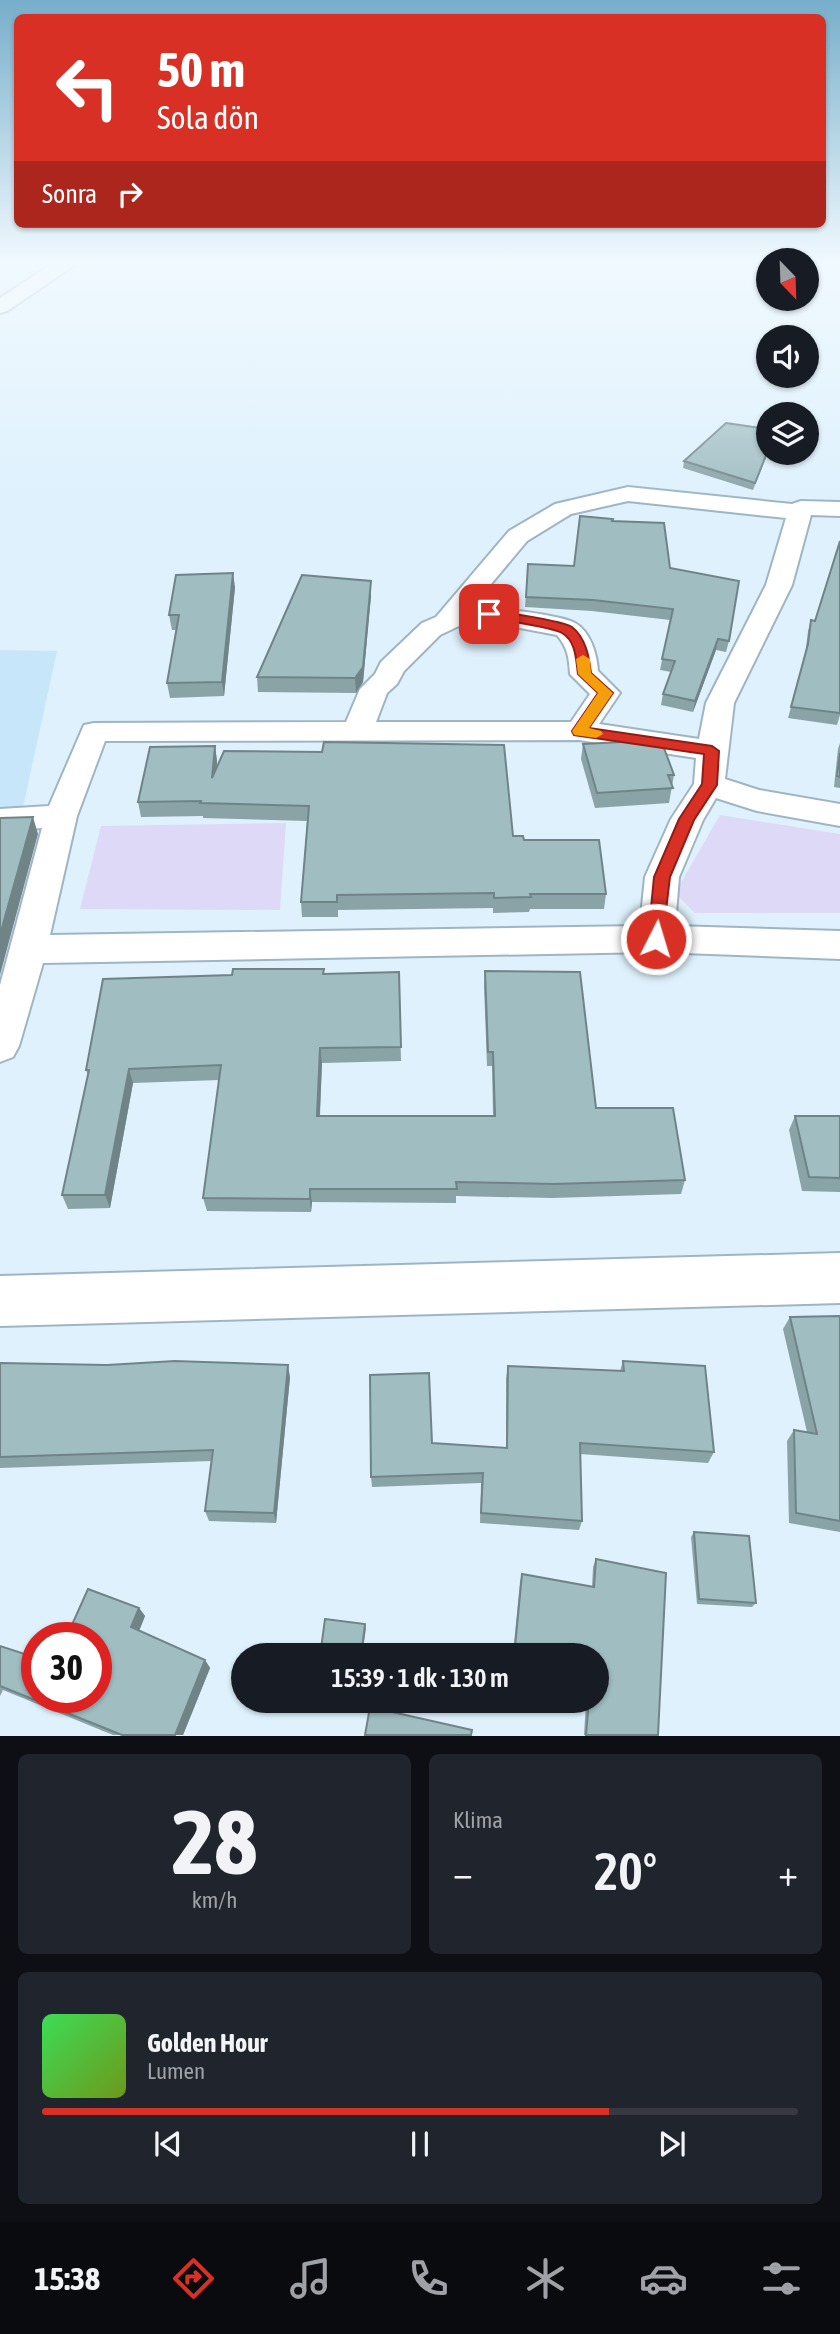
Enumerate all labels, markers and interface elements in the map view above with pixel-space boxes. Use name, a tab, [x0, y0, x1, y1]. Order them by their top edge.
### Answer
text: 50 m	[157, 41, 245, 97]
icon: left	[42, 42, 133, 133]
text: Sola dön	[157, 99, 259, 136]
icon: right	[111, 175, 149, 213]
text: Sonra	[42, 179, 97, 209]
north arrow	[756, 248, 819, 312]
map controls	[756, 248, 819, 465]
button: sound	[756, 325, 819, 388]
button: layers	[756, 402, 819, 465]
pin	[459, 584, 519, 644]
icon: arrive	[470, 595, 508, 633]
position arrow	[619, 902, 693, 976]
speed limit sign: 30	[21, 1622, 112, 1713]
text: 15:39 · 1 dk · 130 m	[331, 1663, 509, 1693]
text: 28	[172, 1789, 257, 1893]
text: Klima	[453, 1807, 503, 1833]
text: 20°	[594, 1841, 657, 1901]
text: −	[453, 1851, 473, 1894]
text: +	[778, 1851, 798, 1894]
text: km/h	[192, 1887, 237, 1913]
text: Golden Hour	[147, 2028, 267, 2058]
text: Lumen	[147, 2058, 205, 2084]
icon: previous	[149, 2125, 187, 2163]
icon: pause	[401, 2125, 439, 2163]
icon: next	[653, 2125, 691, 2163]
icon: directions	[169, 2254, 218, 2303]
icon: music	[286, 2254, 335, 2303]
icon: phone	[404, 2254, 453, 2303]
icon: climate	[521, 2254, 570, 2303]
icon: car	[639, 2254, 688, 2303]
icon: filters	[757, 2254, 806, 2303]
text: 15:38	[34, 2260, 100, 2297]

